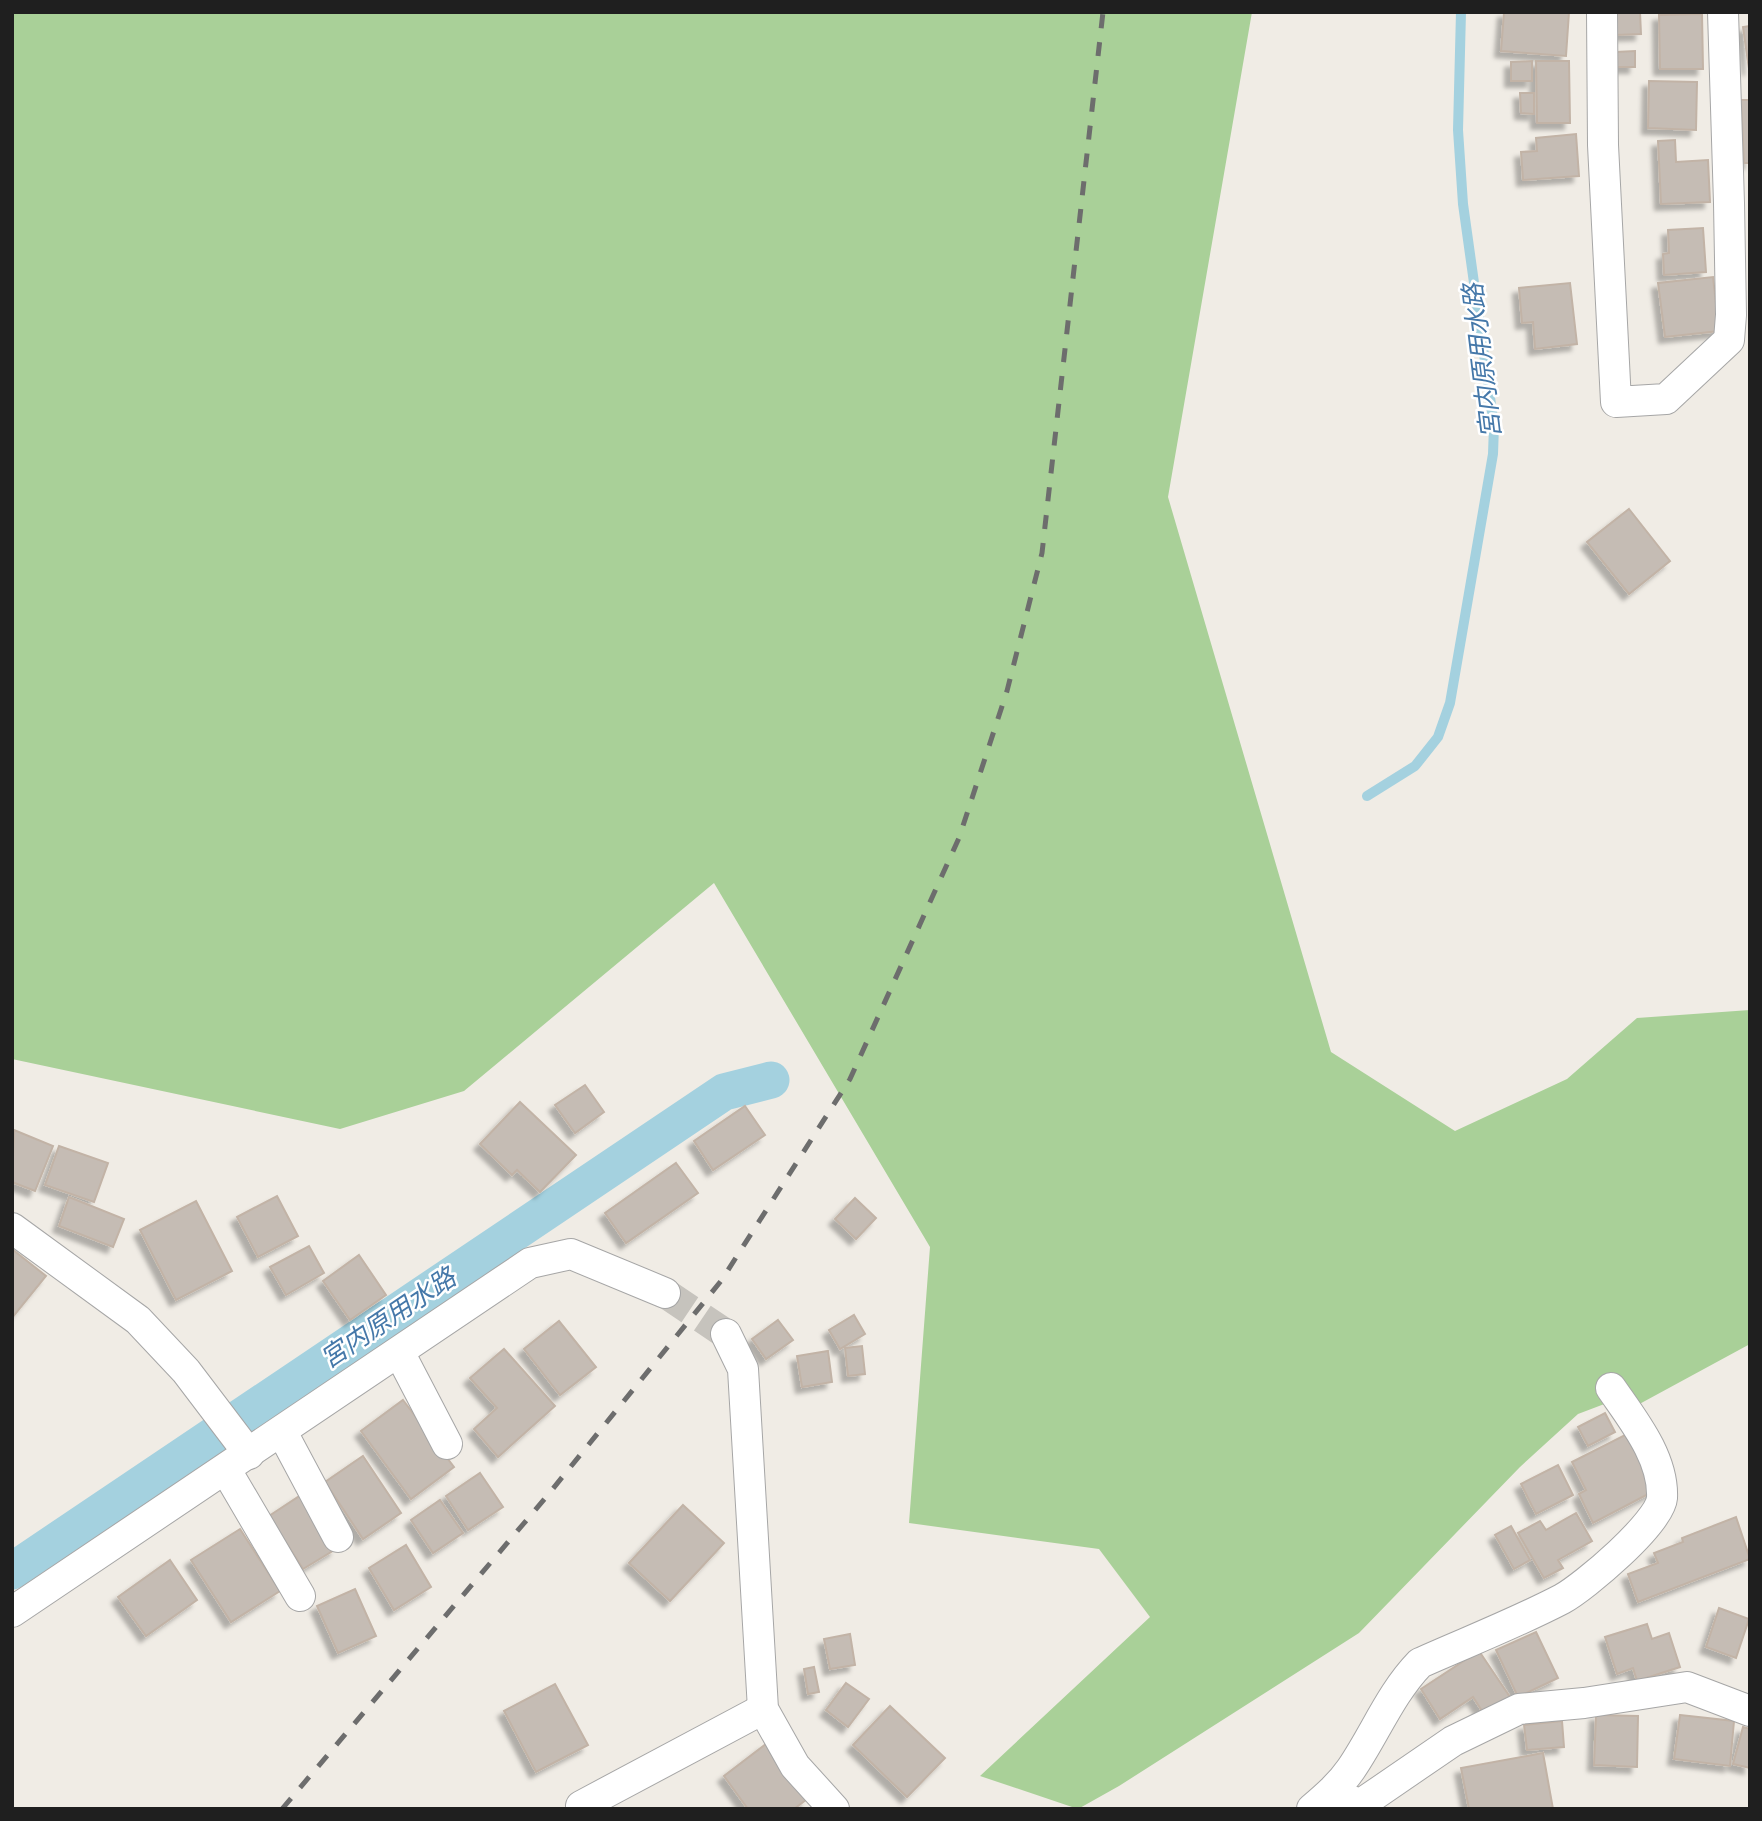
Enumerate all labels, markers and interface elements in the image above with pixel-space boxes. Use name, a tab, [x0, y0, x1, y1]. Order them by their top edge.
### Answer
water label: 宮内原用水路	[1458, 279, 1510, 440]
water label: 宮内原用水路	[315, 1262, 465, 1377]

